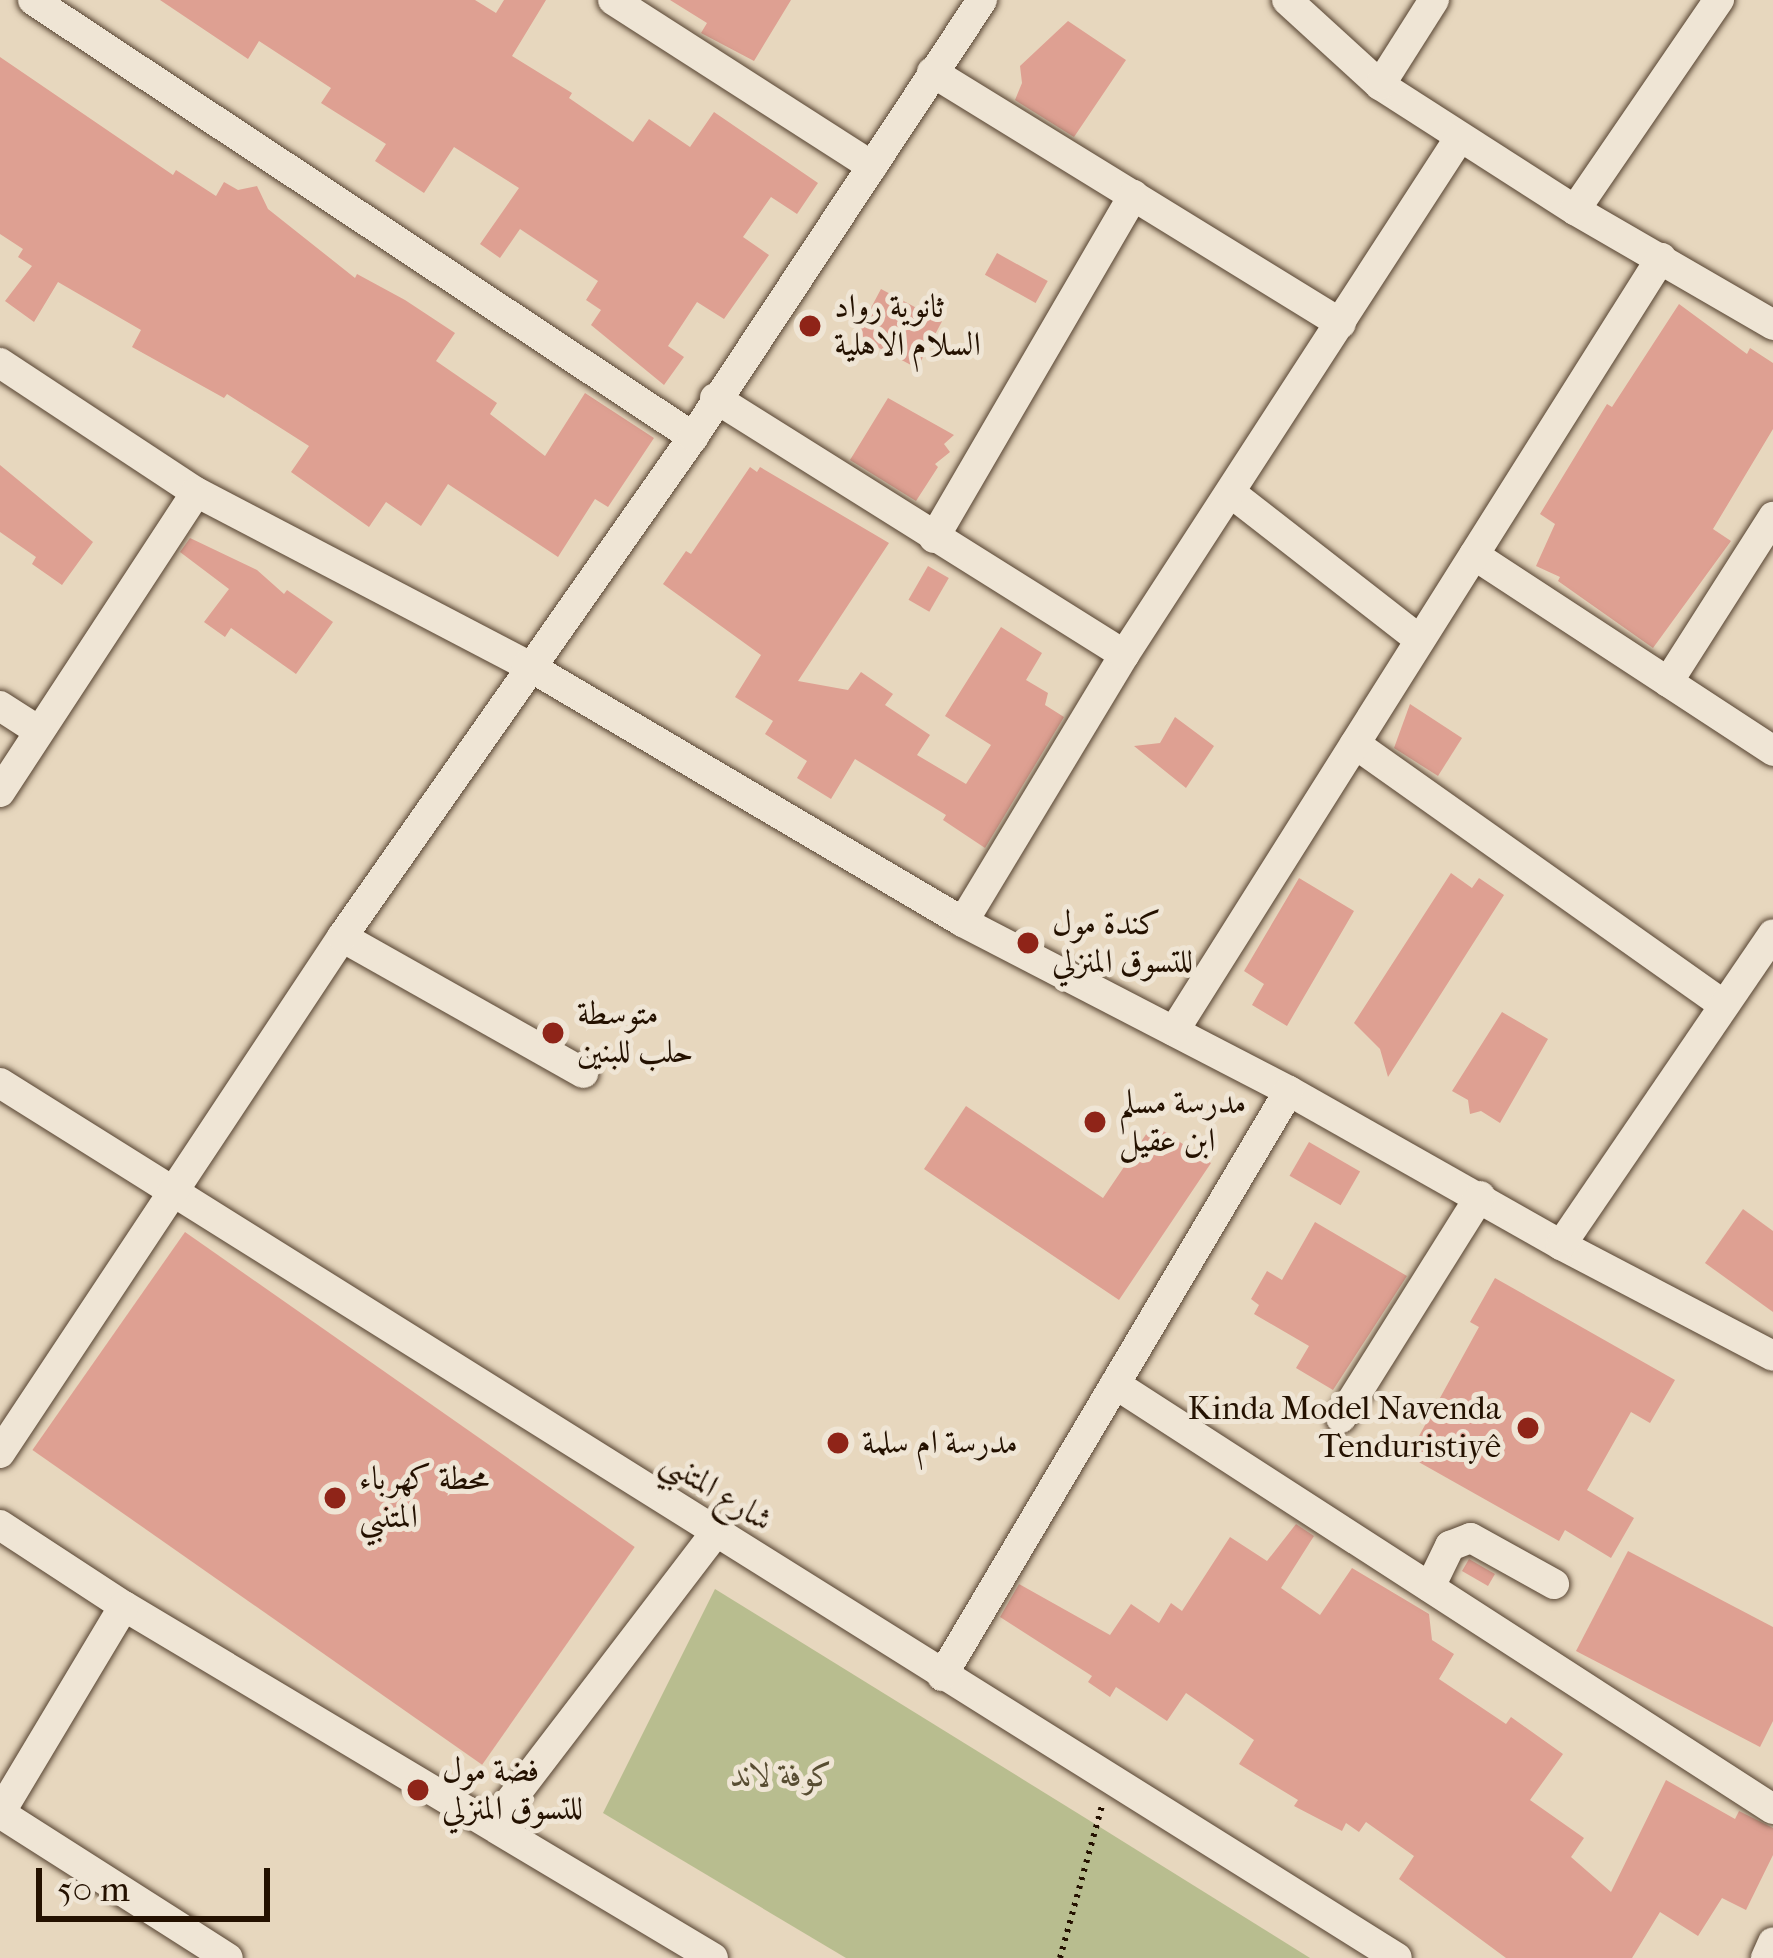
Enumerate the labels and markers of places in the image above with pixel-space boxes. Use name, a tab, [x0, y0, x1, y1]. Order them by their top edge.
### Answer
place label: ثانوية رواد السلام الاهلية	[834, 287, 981, 365]
marker: ثانوية رواد السلام الاهلية	[797, 313, 823, 339]
place label: كندة مول للتسوق المنزلي	[1052, 904, 1193, 982]
marker: كندة مول للتسوق المنزلي	[1015, 930, 1041, 956]
place label: متوسطة حلب للبنين	[577, 994, 693, 1072]
marker: متوسطة حلب للبنين	[540, 1020, 566, 1046]
place label: مدرسة مسلم ابن عقيل	[1119, 1083, 1246, 1161]
marker: مدرسة مسلم ابن عقيل	[1082, 1109, 1108, 1135]
place label: Kinda Model Navenda Tenduristiyê	[1188, 1389, 1501, 1467]
marker: Kinda Model Navenda Tenduristiyê	[1512, 1412, 1544, 1444]
place label: مدرسة ام سلمة	[862, 1423, 1018, 1463]
marker: مدرسة ام سلمة	[825, 1430, 851, 1456]
place label: محطة كهرباء المتنبي	[359, 1459, 489, 1537]
marker: محطة كهرباء المتنبي	[322, 1485, 348, 1511]
place label: فضة مول للتسوق المنزلي	[442, 1751, 583, 1829]
marker: فضة مول للتسوق المنزلي	[405, 1777, 431, 1803]

